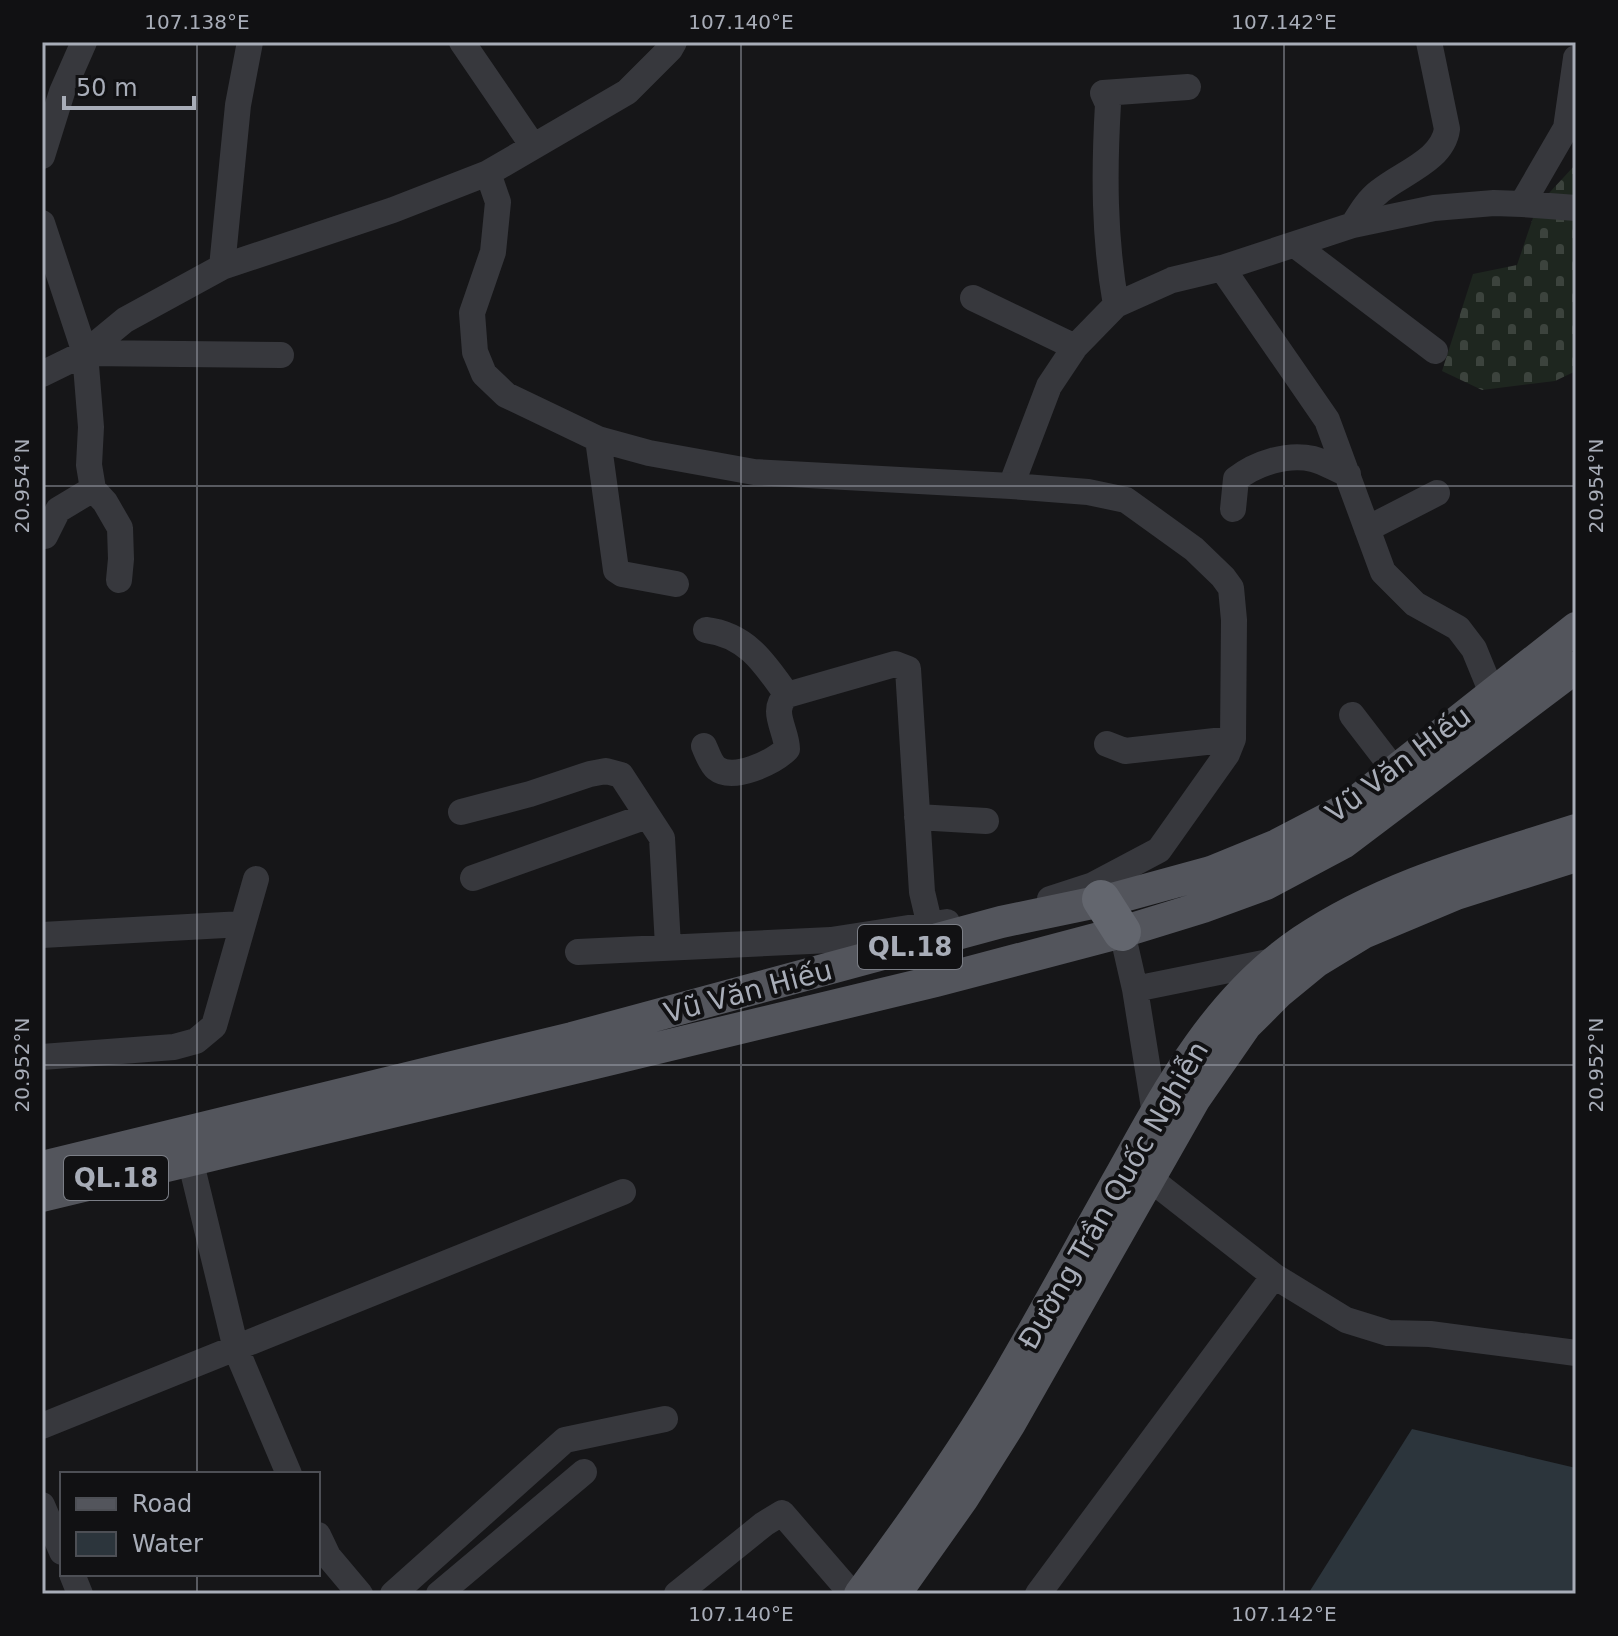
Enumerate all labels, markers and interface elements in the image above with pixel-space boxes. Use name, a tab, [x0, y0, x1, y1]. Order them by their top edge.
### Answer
text: 107.138°E	[144, 10, 250, 34]
text: 107.140°E	[688, 10, 794, 34]
text: 107.142°E	[1231, 10, 1337, 34]
scale bar	[64, 60, 194, 110]
text: 50 m	[76, 74, 138, 102]
text: 20.954°N	[10, 439, 34, 533]
text: 20.954°N	[1584, 439, 1608, 533]
street label: Vũ Văn Hiếu	[1319, 699, 1477, 830]
road number: QL.18	[858, 925, 962, 969]
street label: Vũ Văn Hiếu	[661, 953, 836, 1030]
text: 20.952°N	[10, 1018, 34, 1112]
text: 20.952°N	[1584, 1018, 1608, 1112]
street label: Đường Trần Quốc Nghiễn	[1012, 1036, 1215, 1355]
road number: QL.18	[64, 1156, 168, 1200]
legend	[60, 1472, 320, 1576]
text: Road	[132, 1490, 192, 1518]
text: Water	[132, 1530, 203, 1558]
text: 107.140°E	[688, 1602, 794, 1626]
text: 107.142°E	[1231, 1602, 1337, 1626]

